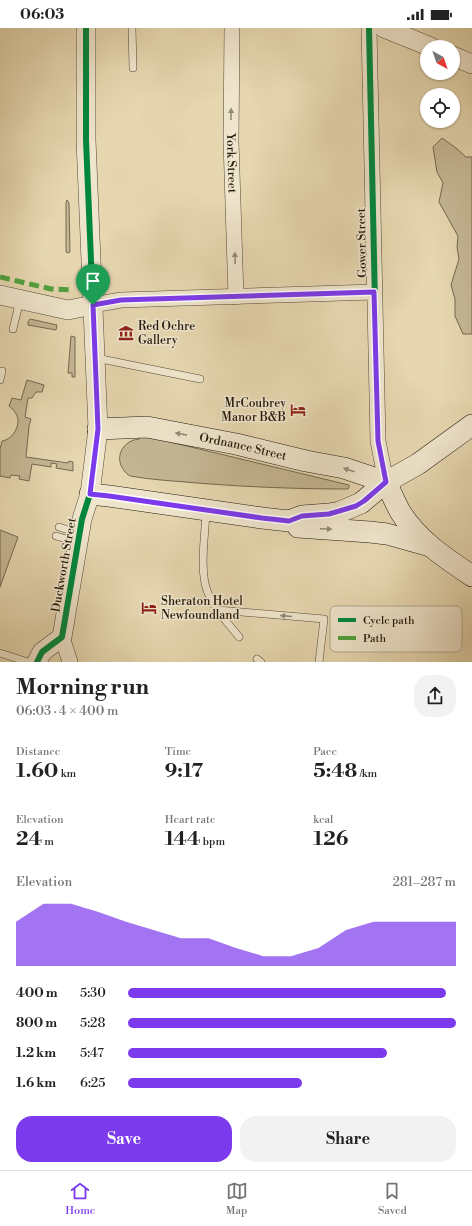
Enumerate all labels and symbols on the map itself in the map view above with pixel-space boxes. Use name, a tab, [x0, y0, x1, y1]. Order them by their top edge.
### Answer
north arrow	[420, 40, 460, 80]
one-way arrow	[228, 107, 234, 120]
street label: York Street	[223, 132, 240, 194]
street label: Gower Street	[354, 207, 370, 278]
one-way arrow	[231, 252, 238, 264]
pin	[76, 264, 110, 305]
place label: Red Ochre Gallery	[138, 319, 195, 348]
museum icon: Red Ochre Gallery	[117, 324, 135, 342]
place label: MrCoubrey Manor B&B	[221, 396, 286, 425]
hotel icon: MrCoubrey Manor B&B	[289, 401, 307, 419]
one-way arrow	[175, 430, 187, 436]
street label: Ordnance Street	[198, 430, 289, 464]
one-way arrow	[343, 467, 355, 473]
street label: Duckworth Street	[48, 516, 80, 613]
one-way arrow	[320, 526, 332, 533]
place label: Sheraton Hotel Newfoundland	[161, 594, 243, 623]
hotel icon: Sheraton Hotel Newfoundland	[140, 599, 158, 617]
legend	[330, 606, 462, 652]
one-way arrow	[280, 612, 292, 619]
text: Cycle path	[363, 614, 415, 628]
text: Path	[363, 632, 387, 646]

